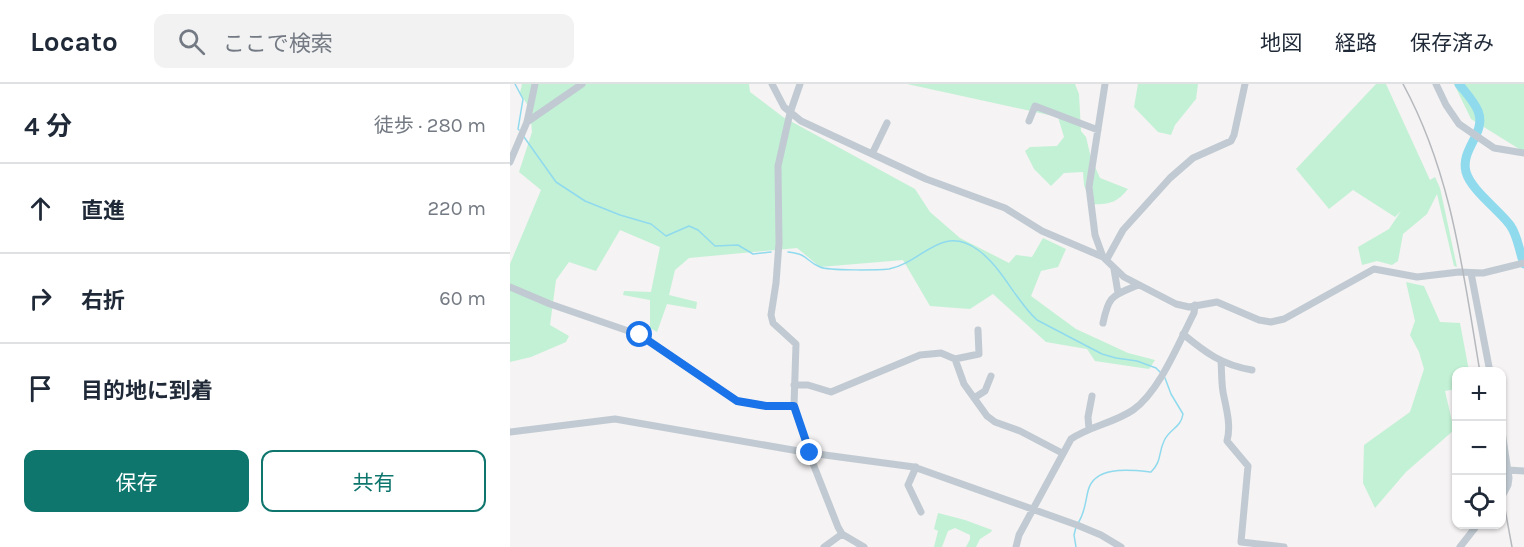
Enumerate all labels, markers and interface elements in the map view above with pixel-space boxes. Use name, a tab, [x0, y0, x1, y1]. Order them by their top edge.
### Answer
search box	[154, 14, 574, 68]
text: Locato	[30, 25, 118, 58]
icon: search	[175, 25, 208, 58]
text: ここで検索	[223, 31, 333, 57]
text: 地図	[1260, 31, 1302, 55]
text: 経路	[1335, 31, 1377, 55]
text: 保存済み	[1410, 31, 1494, 55]
text: 4 分	[24, 111, 72, 142]
text: 徒歩 · 280 m	[374, 114, 486, 137]
icon: ahead	[24, 192, 57, 225]
text: 220 m	[427, 197, 486, 220]
text: 直進	[81, 198, 125, 224]
icon: right	[24, 282, 57, 315]
text: 60 m	[439, 287, 486, 310]
text: 右折	[81, 288, 125, 314]
route start	[626, 321, 652, 347]
map controls	[1452, 367, 1506, 529]
button: +	[1452, 367, 1506, 421]
icon: arrive	[24, 372, 57, 405]
text: 目的地に到着	[81, 378, 213, 404]
button: −	[1452, 421, 1506, 475]
route end	[796, 439, 822, 465]
button: 保存	[24, 450, 249, 512]
button: 共有	[261, 450, 486, 512]
button: locate	[1452, 475, 1506, 529]

